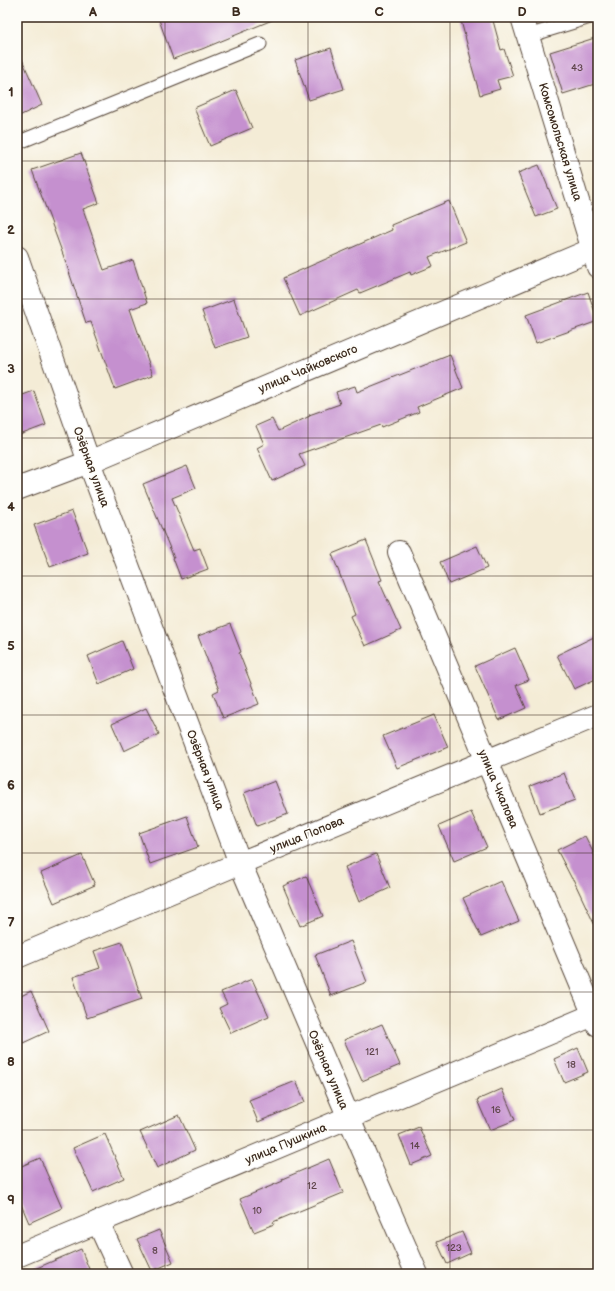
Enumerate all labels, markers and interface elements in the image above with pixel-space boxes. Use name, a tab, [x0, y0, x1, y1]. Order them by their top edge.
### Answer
text: A	[88, 4, 97, 20]
text: B	[231, 4, 241, 20]
text: C	[374, 4, 384, 20]
text: D	[517, 4, 527, 20]
house number: 43	[571, 62, 583, 74]
street label: Комсомольская улица	[535, 81, 585, 203]
text: 1	[8, 84, 14, 100]
text: 2	[7, 222, 15, 238]
street label: улица Чайковского	[256, 341, 360, 397]
text: 3	[7, 361, 15, 377]
street label: Озёрная улица	[69, 425, 113, 509]
text: 4	[7, 499, 15, 515]
text: 5	[7, 638, 15, 654]
street label: Озёрная улица	[183, 728, 227, 812]
street label: улица Чкалова	[475, 747, 521, 831]
text: 6	[7, 777, 15, 793]
street label: улица Попова	[268, 813, 346, 857]
text: 7	[7, 915, 15, 931]
street label: Озёрная улица	[305, 1028, 351, 1112]
house number: 121	[365, 1046, 379, 1058]
text: 8	[7, 1054, 15, 1070]
house number: 18	[566, 1059, 576, 1071]
house number: 16	[491, 1104, 501, 1116]
street label: улица Пушкина	[243, 1120, 329, 1168]
house number: 14	[410, 1140, 420, 1152]
house number: 12	[307, 1180, 317, 1192]
text: 9	[7, 1192, 15, 1208]
house number: 10	[252, 1205, 262, 1217]
house number: 123	[446, 1242, 462, 1254]
house number: 8	[152, 1245, 158, 1257]

